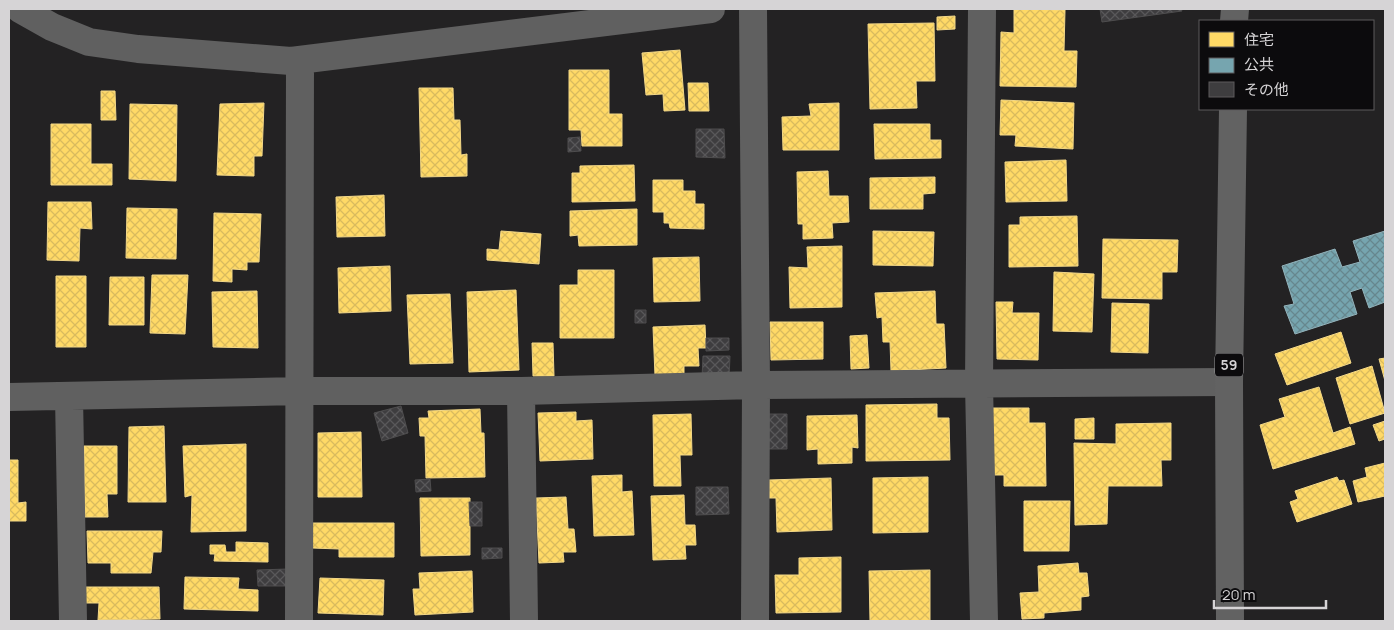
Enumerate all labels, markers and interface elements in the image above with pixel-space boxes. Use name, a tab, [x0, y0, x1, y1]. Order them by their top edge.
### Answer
legend	[1199, 20, 1374, 110]
text: 住宅	[1244, 29, 1274, 50]
text: 公共	[1244, 54, 1274, 75]
text: その他	[1244, 79, 1289, 100]
road number: 59	[1215, 354, 1243, 376]
scale bar	[1214, 578, 1326, 610]
text: 20 m	[1222, 584, 1255, 605]

